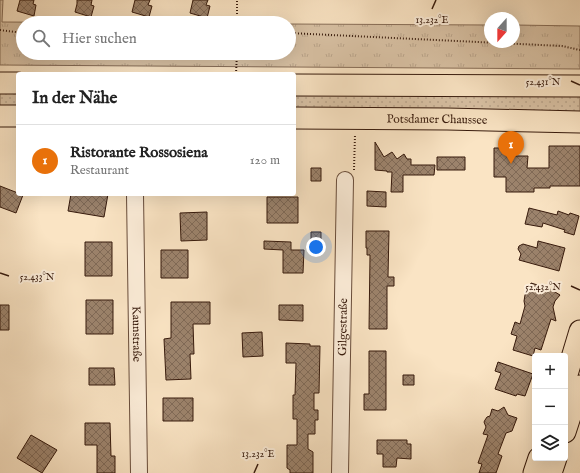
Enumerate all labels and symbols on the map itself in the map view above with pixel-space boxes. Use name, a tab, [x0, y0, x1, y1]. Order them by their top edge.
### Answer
north arrow	[484, 12, 520, 48]
text: 13.232°E	[416, 14, 448, 27]
text: 52.431°N	[526, 76, 561, 89]
street label: Potsdamer Chaussee	[387, 112, 488, 128]
pin: 1	[498, 131, 524, 164]
your location	[306, 237, 326, 257]
text: 52.433°N	[20, 271, 55, 284]
text: 52.432°N	[525, 281, 561, 294]
street label: Gilgestraße	[335, 298, 351, 356]
street label: Kaunstraße	[129, 306, 144, 363]
text: 13.232°E	[242, 448, 274, 461]

